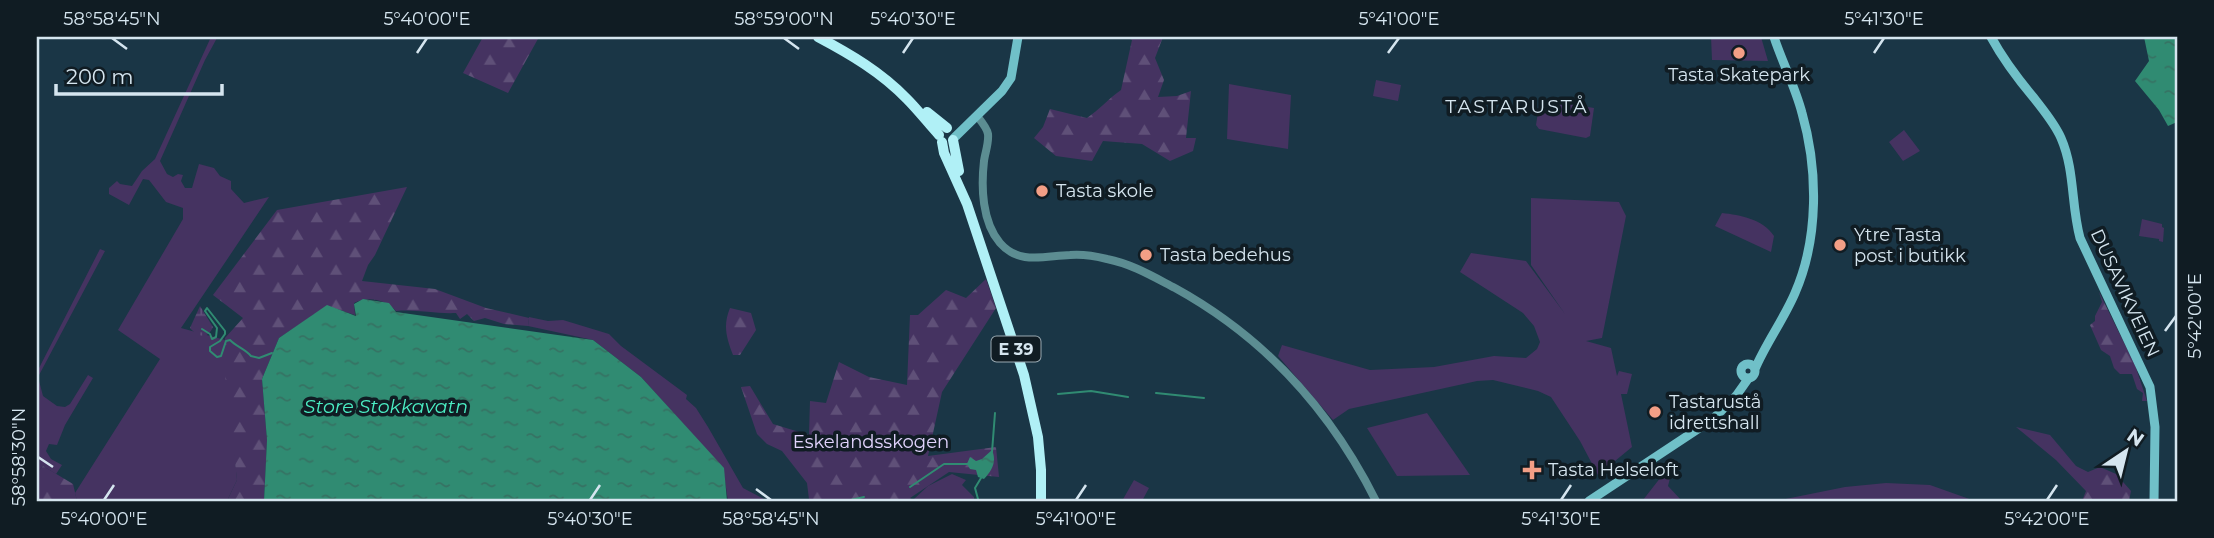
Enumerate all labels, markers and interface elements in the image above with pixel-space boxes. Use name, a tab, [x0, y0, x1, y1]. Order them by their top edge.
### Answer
text: 58°58'45"N	[63, 8, 161, 30]
text: 5°40'00"E	[383, 8, 471, 30]
text: 58°59'00"N	[734, 8, 834, 30]
text: 5°40'30"E	[870, 8, 956, 30]
text: 5°41'00"E	[1358, 8, 1440, 30]
text: 5°41'30"E	[1844, 8, 1924, 30]
marker: Tasta Skatepark	[1731, 45, 1747, 61]
scale bar	[56, 52, 222, 96]
text: 200 m	[66, 64, 133, 89]
place label: Tasta Skatepark	[1668, 64, 1810, 86]
district label: TASTARUSTÅ	[1445, 95, 1589, 118]
place label: Tasta skole	[1056, 180, 1154, 202]
marker: Tasta skole	[1034, 183, 1050, 199]
place label: Ytre Tasta post i butikk	[1854, 224, 1966, 267]
street label: DUSAVIKVEIEN	[2086, 225, 2164, 361]
marker: Ytre Tasta post i butikk	[1832, 237, 1848, 253]
place label: Tasta bedehus	[1160, 244, 1291, 266]
marker: Tasta bedehus	[1138, 247, 1154, 263]
text: 5°42'00"E	[2184, 273, 2206, 359]
road number: E 39	[992, 336, 1040, 362]
place label: Tastarustå idrettshall	[1669, 391, 1761, 434]
water label: Store Stokkavatn	[304, 395, 468, 418]
marker: Tastarustå idrettshall	[1647, 404, 1663, 420]
text: 58°58'30"N	[8, 408, 30, 506]
north arrow	[2092, 416, 2162, 486]
text: N	[2123, 424, 2148, 451]
park label: Eskelandsskogen	[793, 431, 949, 453]
place label: Tasta Helseloft	[1548, 459, 1679, 481]
marker: Tasta Helseloft	[1522, 460, 1542, 480]
text: 5°40'00"E	[60, 508, 148, 530]
text: 5°40'30"E	[547, 508, 633, 530]
text: 58°58'45"N	[722, 508, 820, 530]
text: 5°41'00"E	[1035, 508, 1117, 530]
text: 5°41'30"E	[1521, 508, 1601, 530]
text: 5°42'00"E	[2004, 508, 2090, 530]

